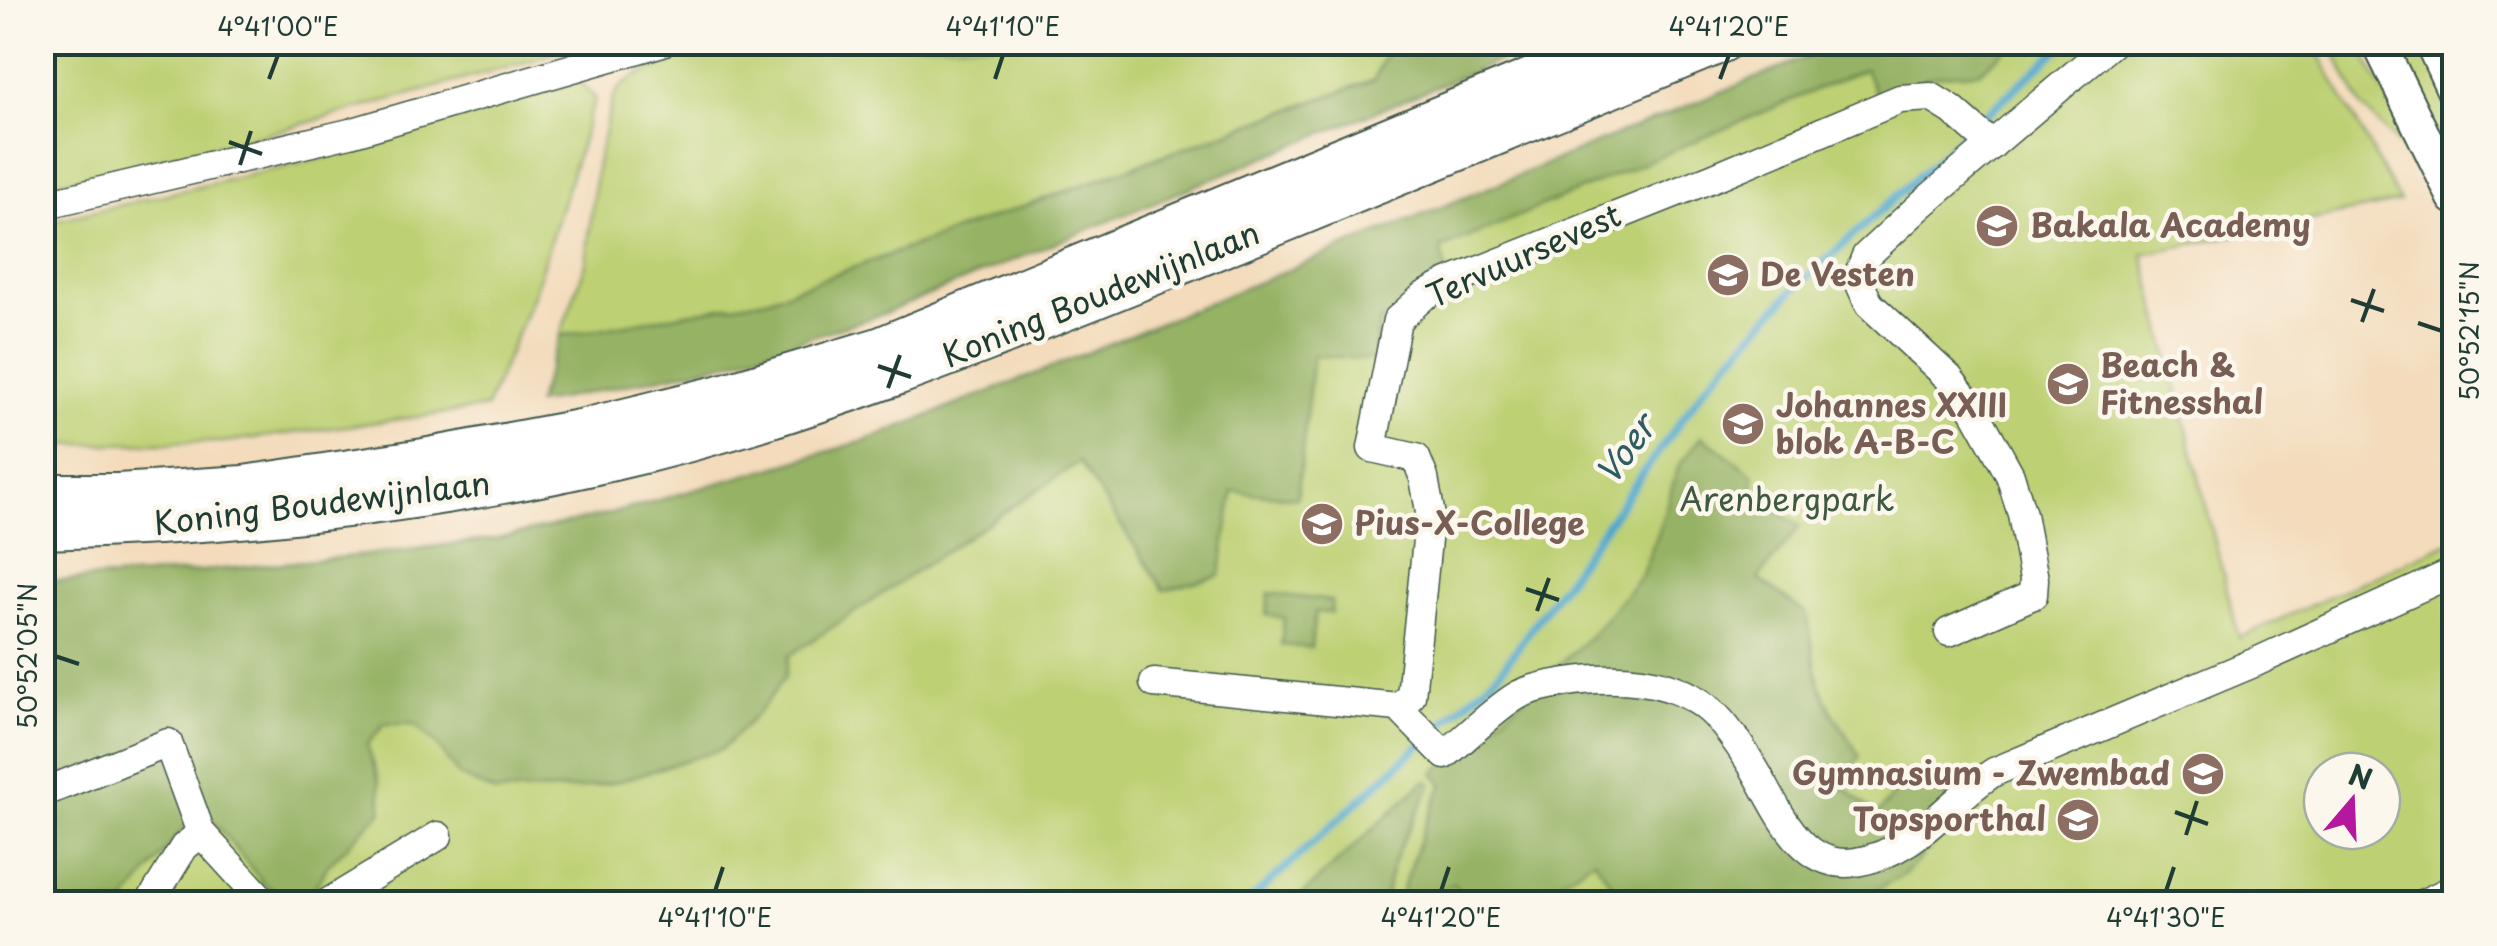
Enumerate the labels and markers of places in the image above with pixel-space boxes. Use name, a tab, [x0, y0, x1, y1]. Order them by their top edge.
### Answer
place label: Bakala Academy	[2030, 200, 2311, 248]
school or university icon: Bakala Academy	[1974, 203, 2020, 249]
place label: De Vesten	[1760, 249, 1915, 297]
school or university icon: De Vesten	[1705, 252, 1751, 298]
place label: Beach & Fitnesshal	[2100, 340, 2263, 425]
school or university icon: Beach & Fitnesshal	[2045, 361, 2091, 407]
place label: Johannes XXIII blok A-B-C	[1776, 380, 2007, 465]
school or university icon: Johannes XXIII blok A-B-C	[1720, 401, 1766, 447]
place label: Pius-X-College	[1354, 498, 1585, 546]
school or university icon: Pius-X-College	[1299, 501, 1345, 547]
place label: Gymnasium - Zwembad	[1792, 748, 2170, 796]
school or university icon: Gymnasium - Zwembad	[2180, 751, 2226, 797]
place label: Topsporthal	[1852, 794, 2046, 842]
school or university icon: Topsporthal	[2055, 797, 2101, 843]

